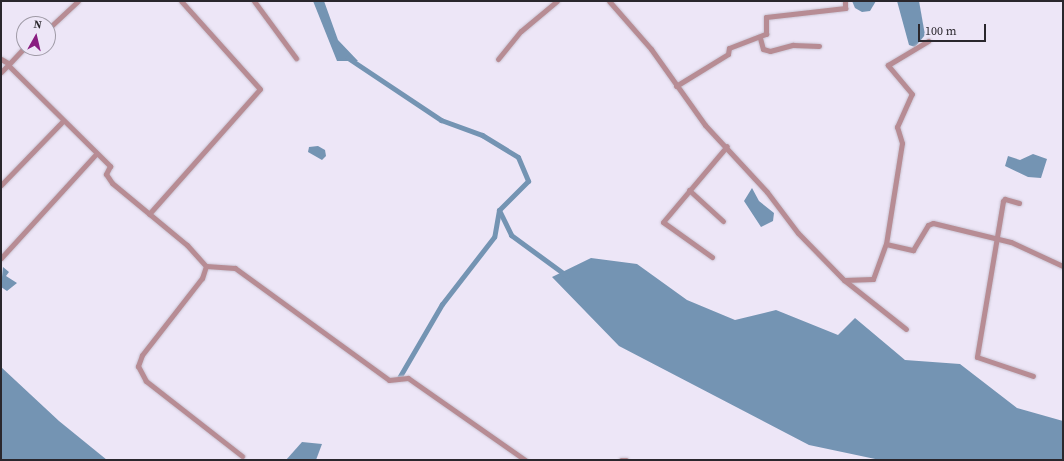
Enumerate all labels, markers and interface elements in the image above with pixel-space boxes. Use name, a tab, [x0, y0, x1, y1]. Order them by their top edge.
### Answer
north arrow	[16, 16, 56, 56]
scale bar	[920, 16, 988, 42]
text: N	[33, 17, 43, 33]
text: 100 m	[925, 23, 957, 39]

